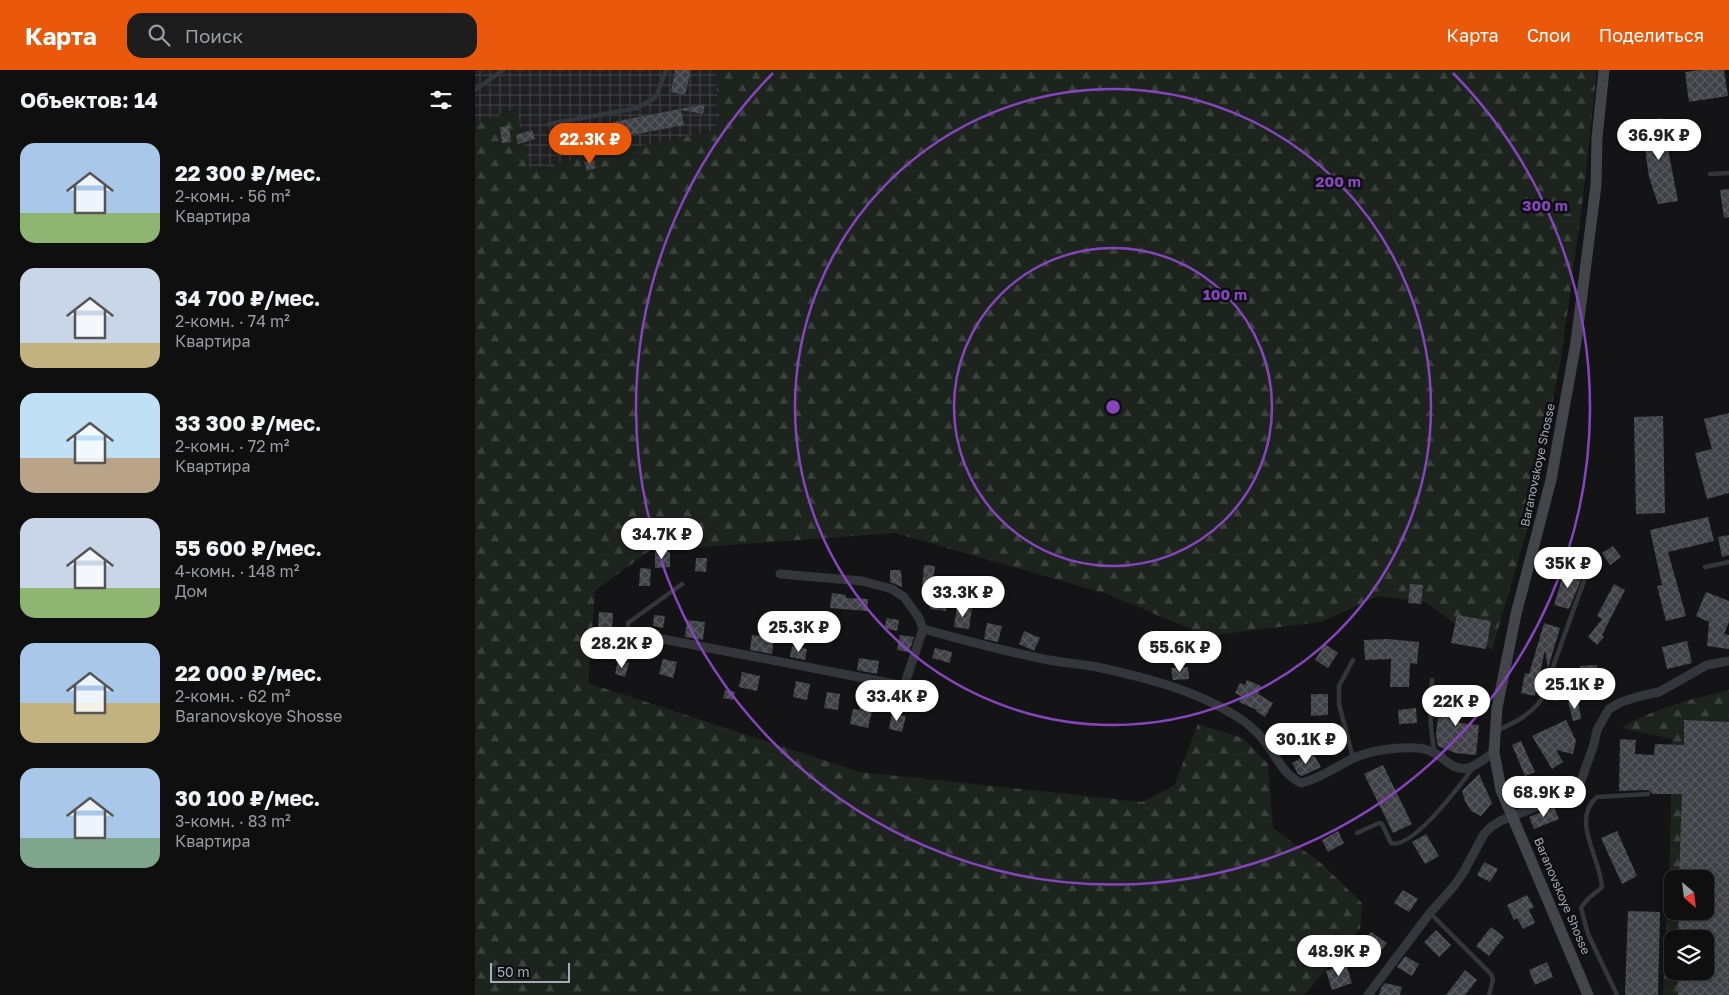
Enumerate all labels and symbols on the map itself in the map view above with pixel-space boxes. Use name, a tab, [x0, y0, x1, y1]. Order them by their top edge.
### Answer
pin: 36.9K ₽	[1613, 118, 1705, 161]
pin: 22.3K ₽	[544, 122, 636, 165]
text: 200 m	[1315, 172, 1361, 190]
text: 300 m	[1522, 196, 1568, 214]
text: 100 m	[1203, 285, 1247, 303]
centre of rings	[1104, 398, 1122, 416]
street label: Baranovskoye Shosse	[1517, 402, 1558, 528]
pin: 34.7K ₽	[616, 518, 708, 560]
pin: 35K ₽	[1533, 546, 1603, 589]
pin: 33.3K ₽	[917, 576, 1009, 618]
pin: 25.3K ₽	[753, 610, 845, 653]
pin: 28.2K ₽	[576, 626, 668, 669]
pin: 55.6K ₽	[1134, 630, 1226, 673]
pin: 25.1K ₽	[1529, 668, 1621, 710]
pin: 33.4K ₽	[851, 680, 943, 722]
pin: 22K ₽	[1421, 684, 1491, 727]
pin: 30.1K ₽	[1260, 722, 1352, 765]
pin: 68.9K ₽	[1498, 776, 1590, 818]
street label: Baranovskoye Shosse	[1531, 835, 1594, 957]
north arrow	[1664, 870, 1714, 920]
pin: 48.9K ₽	[1293, 934, 1385, 977]
scale bar	[490, 960, 570, 983]

